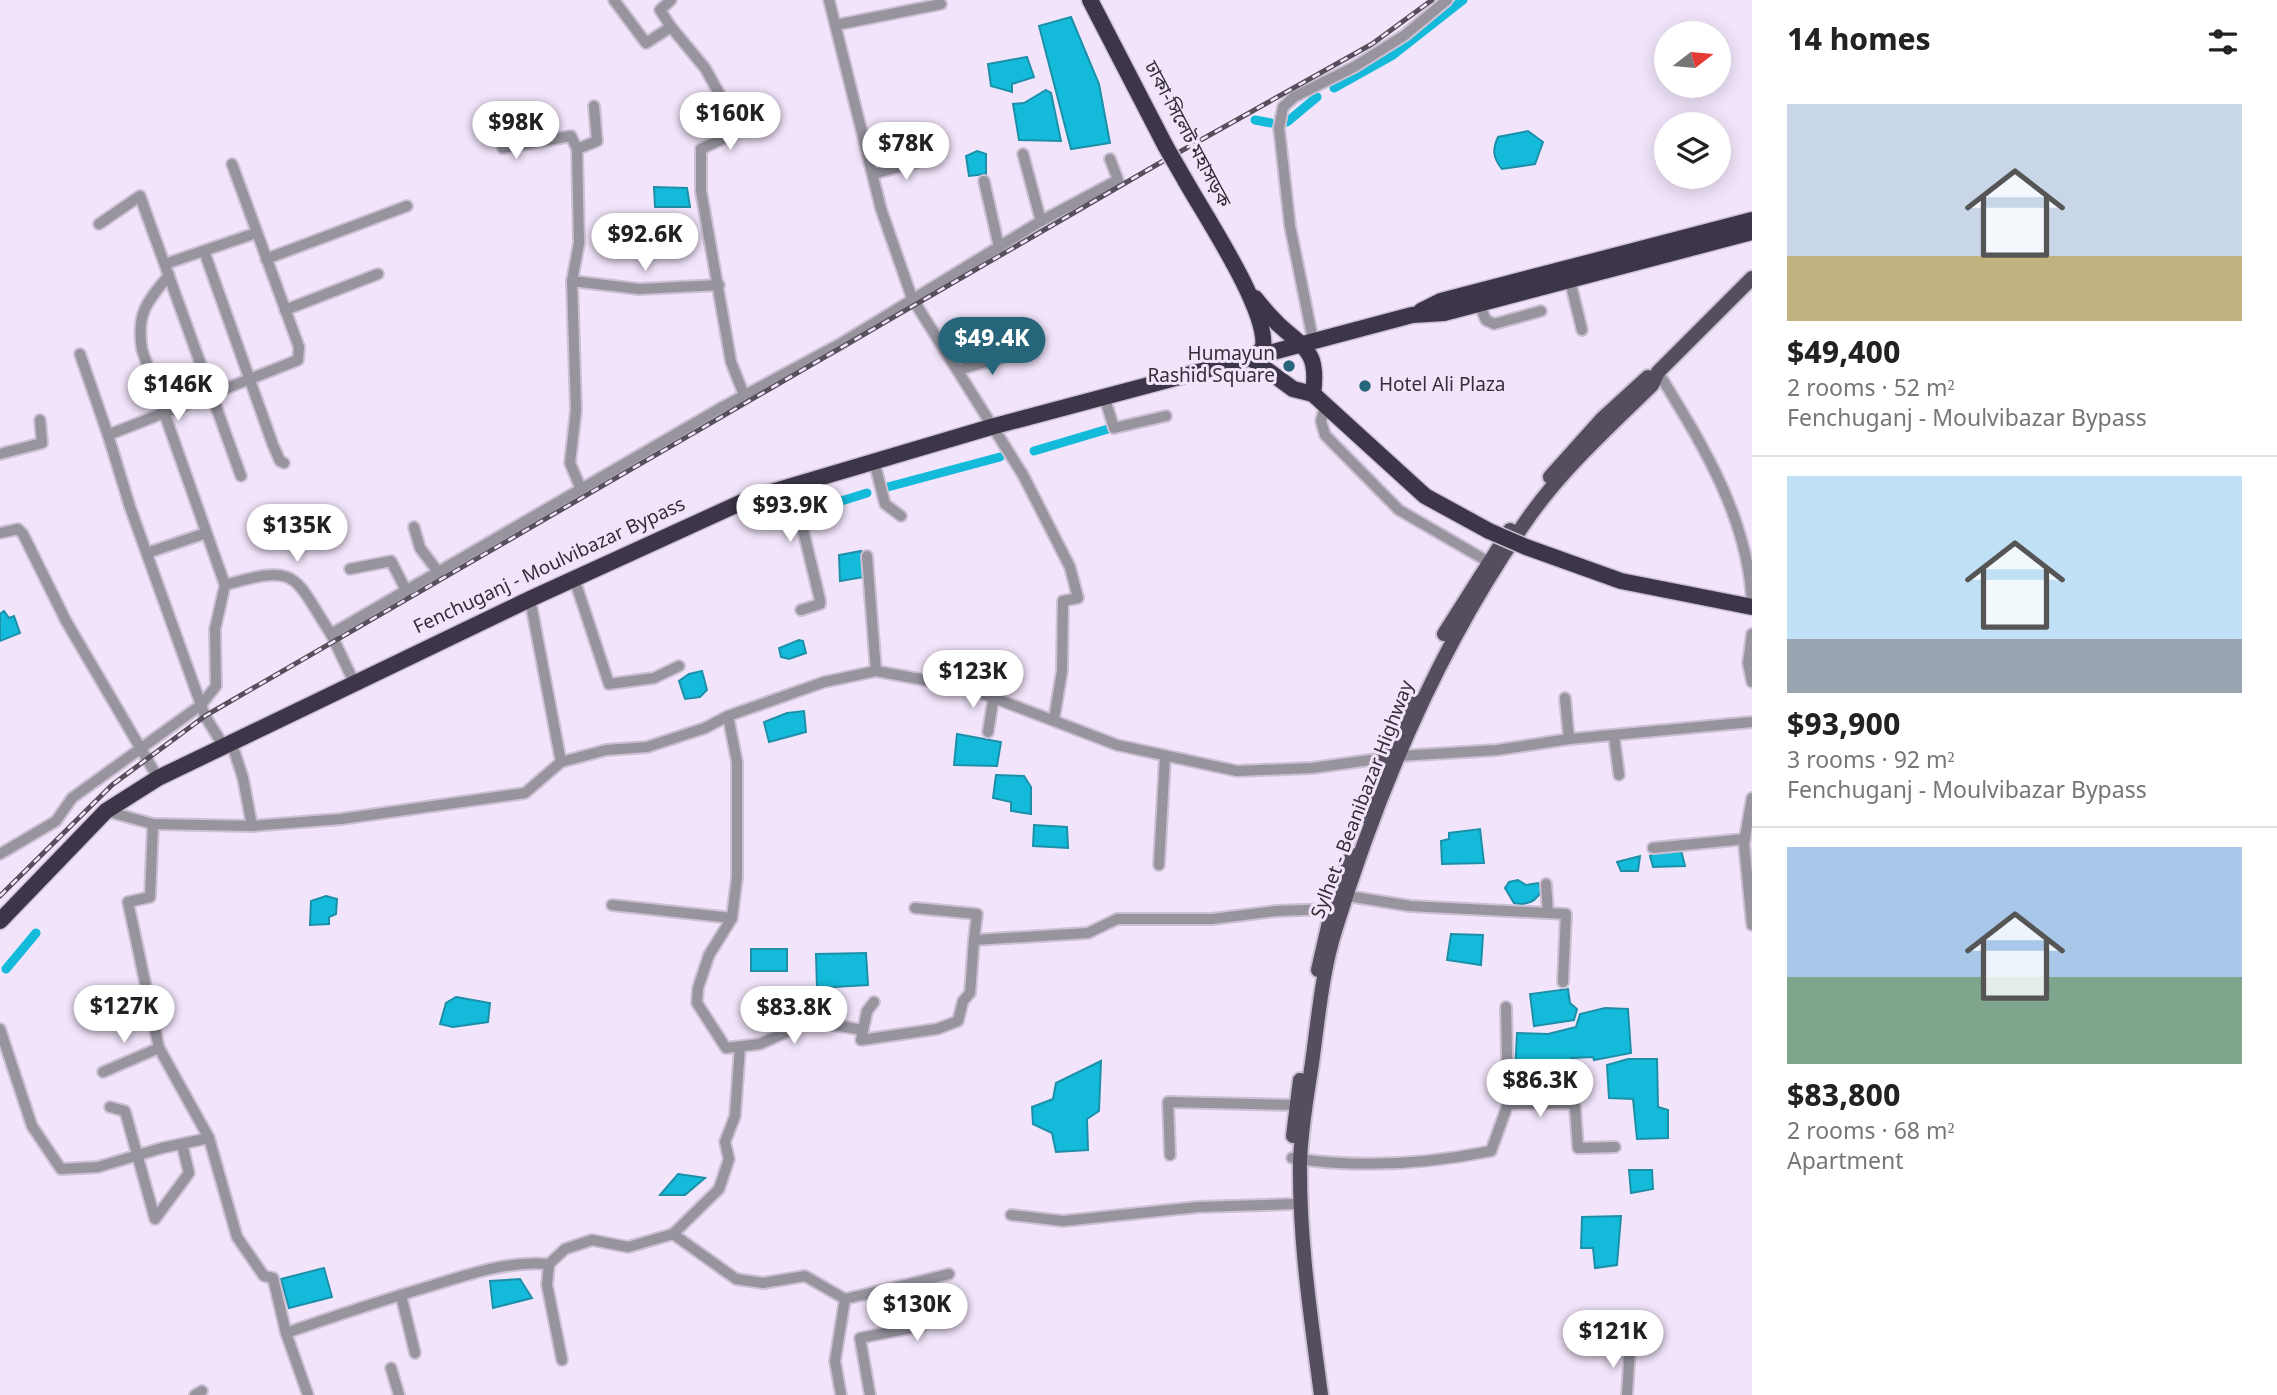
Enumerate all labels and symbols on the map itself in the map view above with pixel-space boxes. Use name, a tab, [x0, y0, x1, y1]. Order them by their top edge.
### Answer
north arrow	[1654, 21, 1731, 98]
street label: ঢাকা-সিলেট মহাসড়ক	[1136, 56, 1236, 213]
pin: $160K	[681, 92, 779, 152]
pin: $98K	[475, 102, 557, 161]
pin: $78K	[865, 122, 947, 182]
pin: $92.6K	[588, 214, 702, 273]
pin: $49.4K	[935, 318, 1049, 377]
place label: Humayun Rashid Square	[1147, 343, 1275, 390]
marker: Humayun Rashid Square	[1281, 358, 1297, 374]
pin: $146K	[129, 364, 227, 423]
place label: Hotel Ali Plaza	[1379, 374, 1506, 399]
marker: Hotel Ali Plaza	[1357, 378, 1373, 394]
pin: $93.9K	[733, 484, 847, 544]
street label: Fenchuganj - Moulvibazar Bypass	[410, 493, 690, 641]
pin: $135K	[248, 504, 346, 564]
pin: $123K	[924, 650, 1022, 710]
street label: Sylhet - Beanibazar Highway	[1307, 677, 1421, 923]
pin: $127K	[75, 986, 173, 1045]
pin: $83.8K	[737, 986, 851, 1046]
pin: $86.3K	[1483, 1060, 1597, 1119]
pin: $130K	[868, 1284, 966, 1343]
pin: $121K	[1564, 1310, 1662, 1370]

